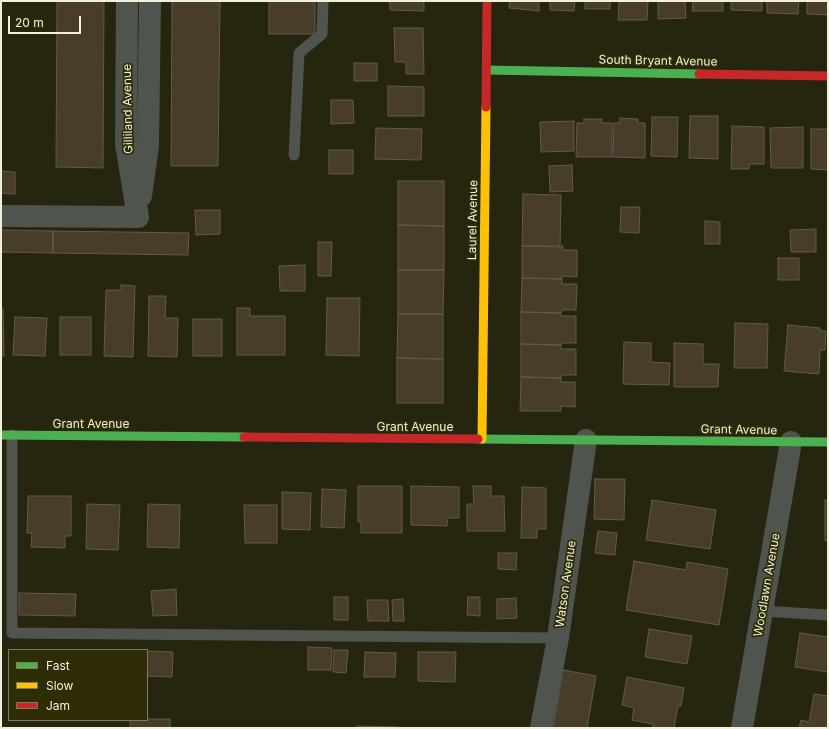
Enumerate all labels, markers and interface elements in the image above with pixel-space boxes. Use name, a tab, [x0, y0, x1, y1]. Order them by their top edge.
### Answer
scale bar	[10, 8, 83, 34]
text: 20 m	[15, 15, 44, 30]
street label: South Bryant Avenue	[598, 53, 718, 69]
street label: Gilliland Avenue	[120, 64, 136, 154]
street label: Laurel Avenue	[465, 180, 481, 260]
street label: Grant Avenue	[53, 417, 129, 431]
street label: Grant Avenue	[377, 420, 453, 434]
street label: Grant Avenue	[701, 422, 777, 438]
street label: Woodlawn Avenue	[751, 532, 783, 638]
street label: Watson Avenue	[553, 539, 579, 629]
legend	[8, 649, 148, 721]
text: Fast	[46, 658, 70, 673]
text: Slow	[46, 678, 73, 693]
text: Jam	[46, 698, 70, 713]

